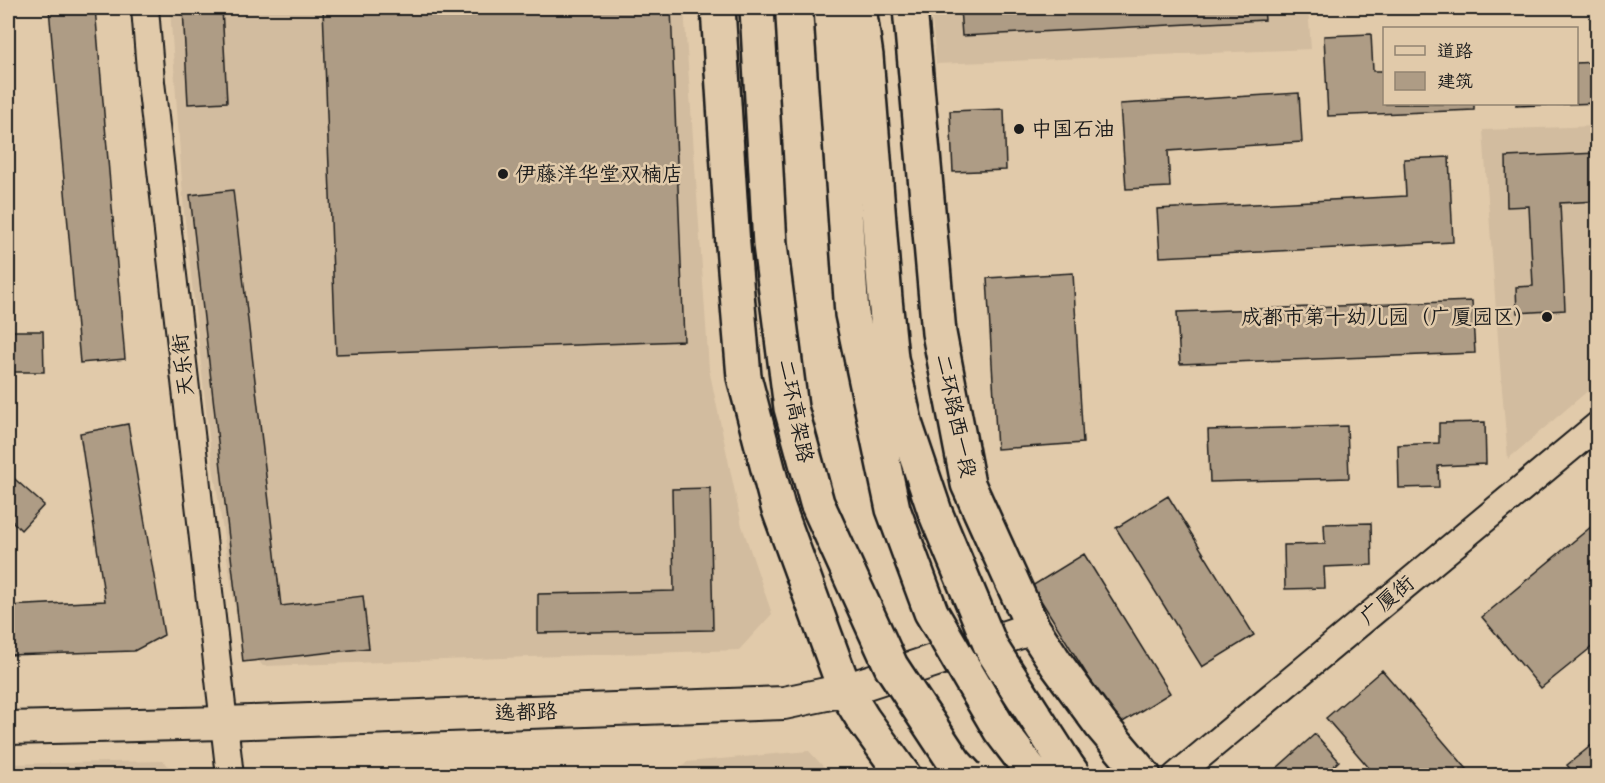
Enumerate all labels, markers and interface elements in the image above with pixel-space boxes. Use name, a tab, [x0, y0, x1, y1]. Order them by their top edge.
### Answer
legend	[1383, 27, 1578, 105]
text: 道路	[1437, 41, 1473, 62]
text: 建筑	[1437, 71, 1473, 92]
place label: 中国石油	[1031, 117, 1115, 142]
marker: 中国石油	[1012, 122, 1026, 136]
place label: 伊藤洋华堂双楠店	[515, 162, 683, 187]
marker: 伊藤洋华堂双楠店	[496, 167, 510, 181]
place label: 成都市第十幼儿园（广厦园区）	[1241, 305, 1535, 330]
marker: 成都市第十幼儿园（广厦园区）	[1540, 310, 1554, 324]
street label: 天乐街	[168, 332, 199, 398]
street label: 二环路西一段	[930, 352, 981, 480]
street label: 二环高架路	[773, 357, 818, 465]
street label: 广厦街	[1355, 571, 1419, 630]
street label: 逸都路	[494, 699, 558, 726]

